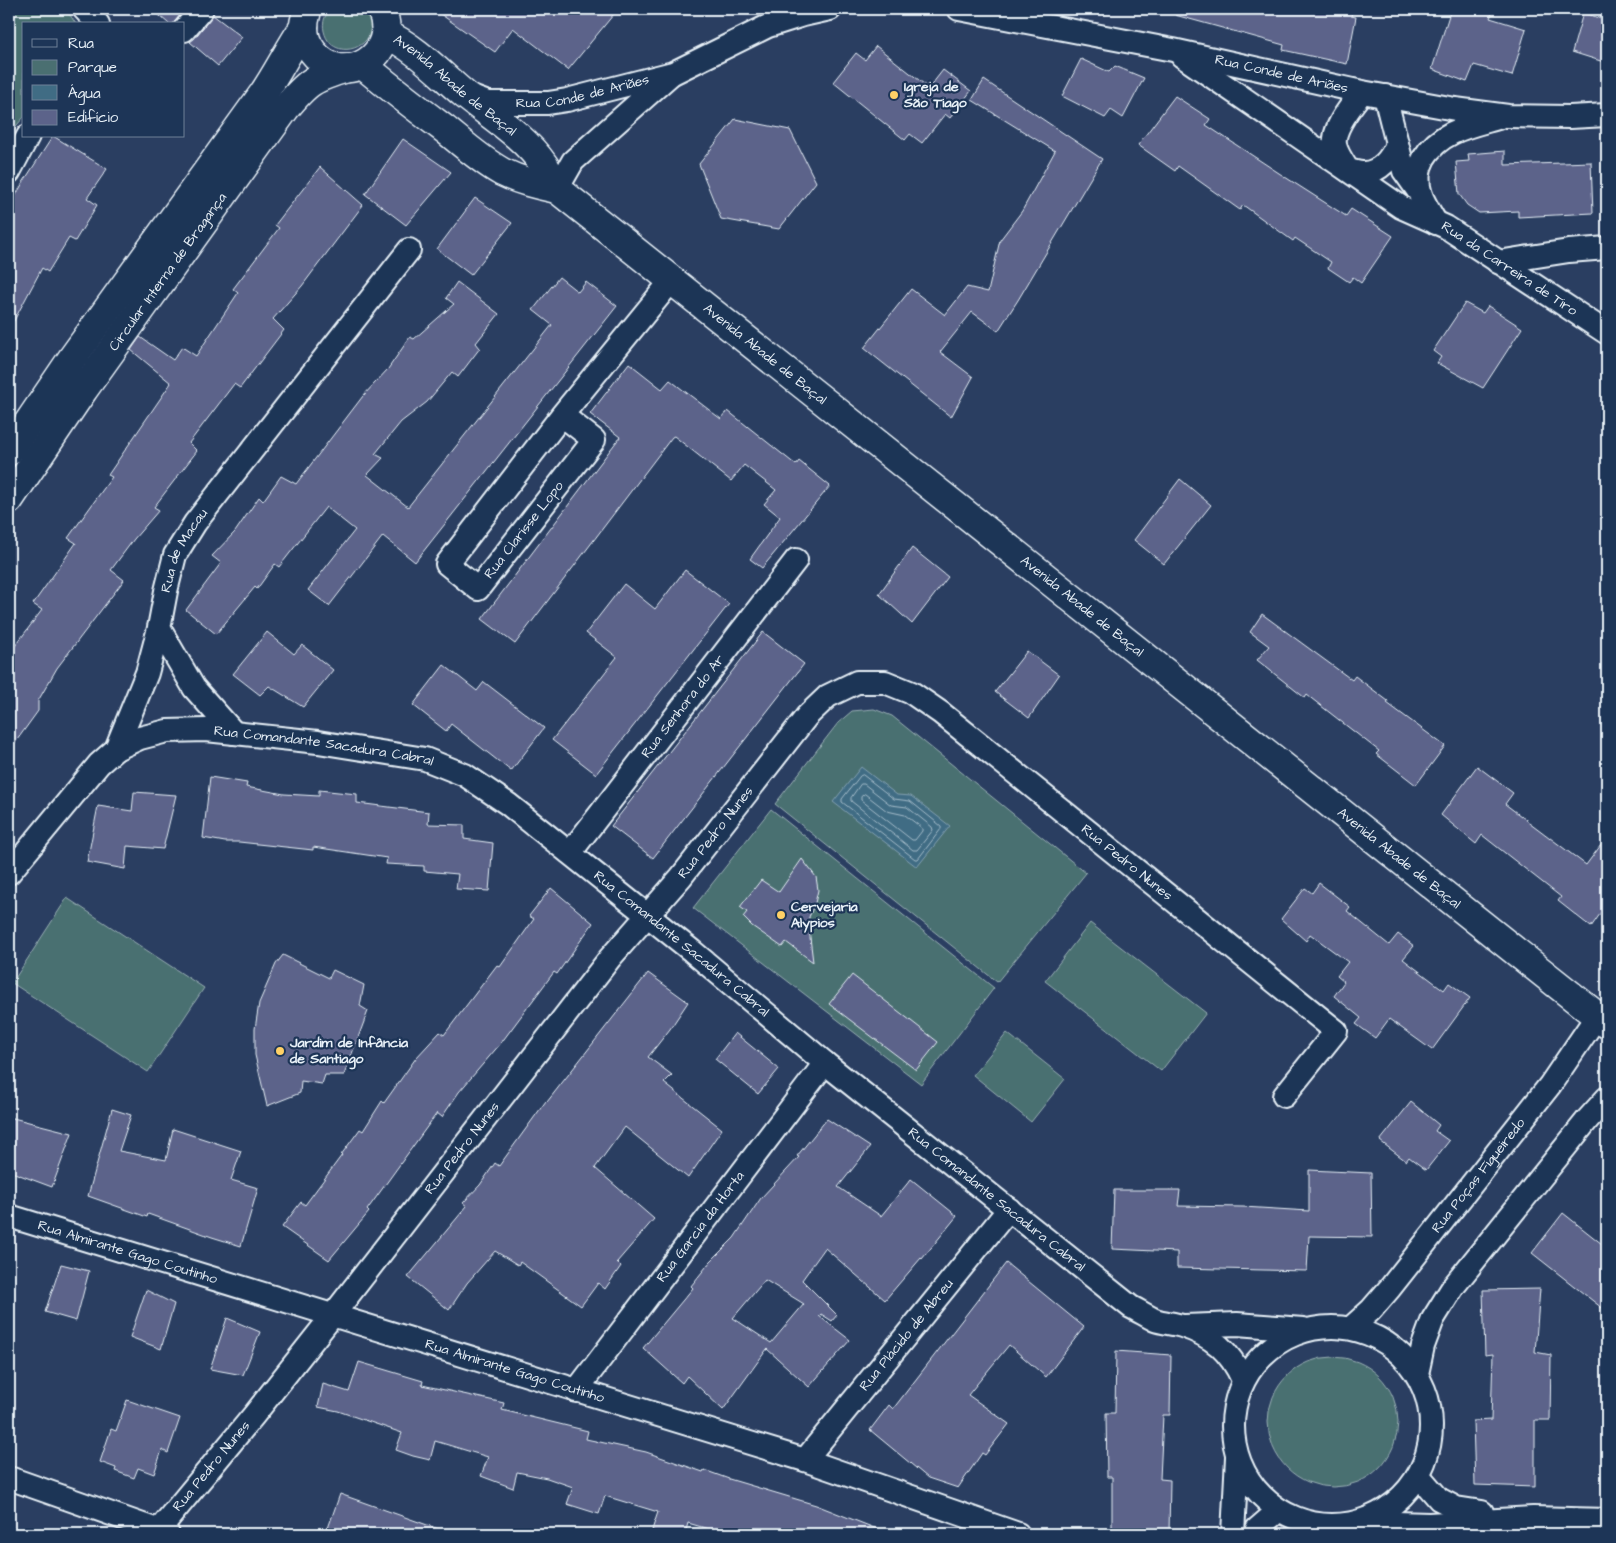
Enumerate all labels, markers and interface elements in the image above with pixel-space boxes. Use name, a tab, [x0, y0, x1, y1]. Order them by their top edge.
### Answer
legend	[22, 22, 185, 138]
street label: Avenida Abade de Baçal	[389, 30, 521, 141]
text: Rua	[68, 33, 94, 54]
street label: Rua Conde de Ariães	[1213, 50, 1350, 99]
text: Parque	[68, 57, 117, 78]
street label: Rua Conde de Ariães	[516, 69, 651, 113]
place label: Igreja de São Tiago	[903, 77, 967, 114]
text: Água	[68, 83, 101, 105]
marker: Igreja de São Tiago	[888, 89, 900, 101]
text: Edifício	[68, 107, 119, 128]
street label: Circular Interna de Bragança	[104, 189, 232, 355]
street label: Rua da Carreira de Tiro	[1437, 217, 1581, 321]
street label: Avenida Abade de Baçal	[699, 299, 831, 410]
street label: Rua Clarisse Lopo	[479, 477, 569, 583]
street label: Rua de Macau	[156, 504, 213, 595]
street label: Avenida Abade de Baçal	[1016, 551, 1148, 662]
street label: Rua Senhora do Ar	[637, 650, 730, 763]
street label: Rua Comandante Sacadura Cabral	[213, 721, 437, 771]
street label: Rua Pedro Nunes	[673, 782, 758, 883]
street label: Avenida Abade de Baçal	[1333, 803, 1465, 914]
street label: Rua Pedro Nunes	[1077, 820, 1177, 905]
street label: Rua Comandante Sacadura Cabral	[589, 866, 773, 1022]
place label: Cervejaria Alypios	[791, 897, 859, 933]
marker: Cervejaria Alypios	[775, 909, 787, 921]
place label: Jardim de Infância de Santiago	[289, 1033, 409, 1070]
marker: Jardim de Infância de Santiago	[274, 1045, 286, 1057]
street label: Rua Pedro Nunes	[420, 1098, 505, 1199]
street label: Rua Poças Figueiredo	[1427, 1114, 1530, 1237]
street label: Rua Comandante Sacadura Cabral	[904, 1123, 1089, 1277]
street label: Rua Garcia da Horta	[652, 1167, 749, 1287]
street label: Rua Almirante Gago Coutinho	[35, 1215, 220, 1289]
street label: Rua Plácido de Abreu	[855, 1275, 958, 1395]
street label: Rua Almirante Gago Coutinho	[423, 1334, 607, 1408]
street label: Rua Pedro Nunes	[168, 1417, 255, 1516]

